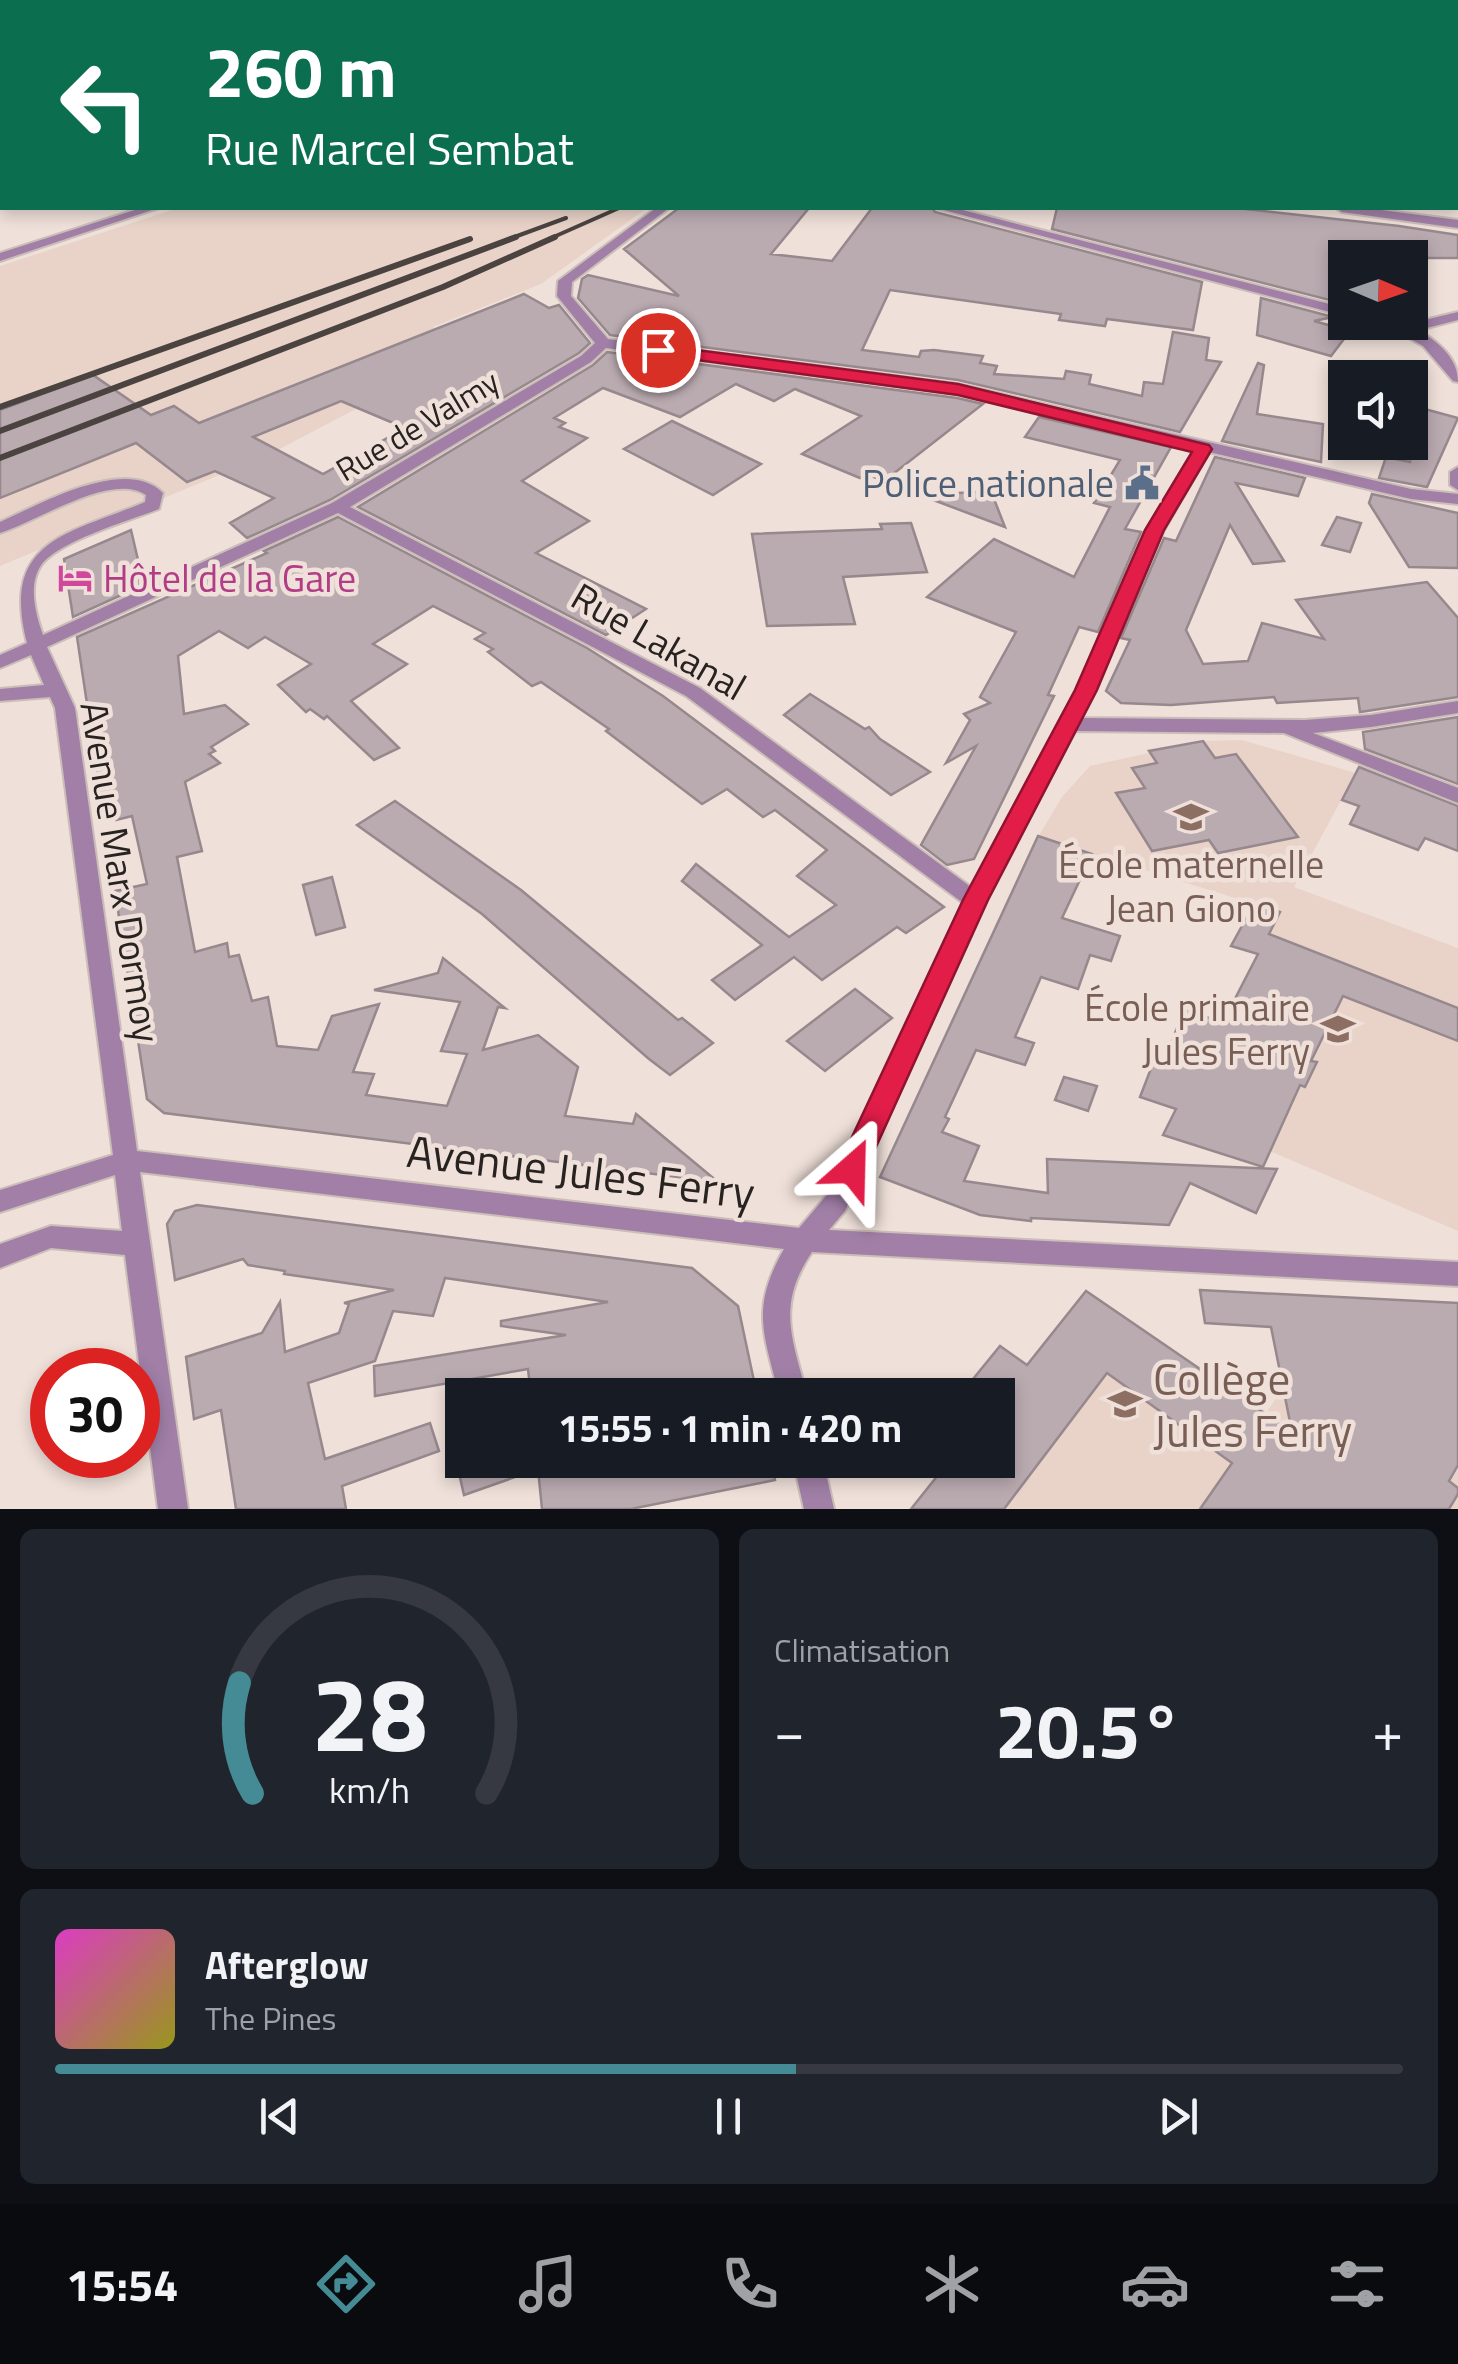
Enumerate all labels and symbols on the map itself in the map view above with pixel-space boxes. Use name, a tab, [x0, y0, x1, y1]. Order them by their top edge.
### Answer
north arrow	[1328, 240, 1428, 340]
pin	[616, 308, 701, 393]
street label: Rue de Valmy	[326, 357, 508, 493]
place label: Police nationale	[862, 454, 1114, 512]
public building icon: Police nationale	[1123, 464, 1161, 502]
place label: Hôtel de la Gare	[103, 549, 356, 607]
hotel icon: Hôtel de la Gare	[56, 559, 94, 597]
street label: Rue Lakanal	[561, 567, 757, 715]
street label: Avenue Marx Dormoy	[65, 697, 177, 1047]
school or university icon: École maternelle Jean Giono	[1172, 798, 1210, 836]
place label: École maternelle Jean Giono	[1058, 835, 1324, 937]
place label: École primaire Jules Ferry	[1084, 978, 1310, 1080]
school or university icon: École primaire Jules Ferry	[1319, 1010, 1357, 1048]
street label: Avenue Jules Ferry	[403, 1116, 759, 1226]
position arrow	[800, 1117, 904, 1221]
place label: Collège Jules Ferry	[1153, 1344, 1352, 1464]
speed limit sign: 30	[30, 1348, 160, 1478]
school or university icon: Collège Jules Ferry	[1106, 1385, 1144, 1423]

